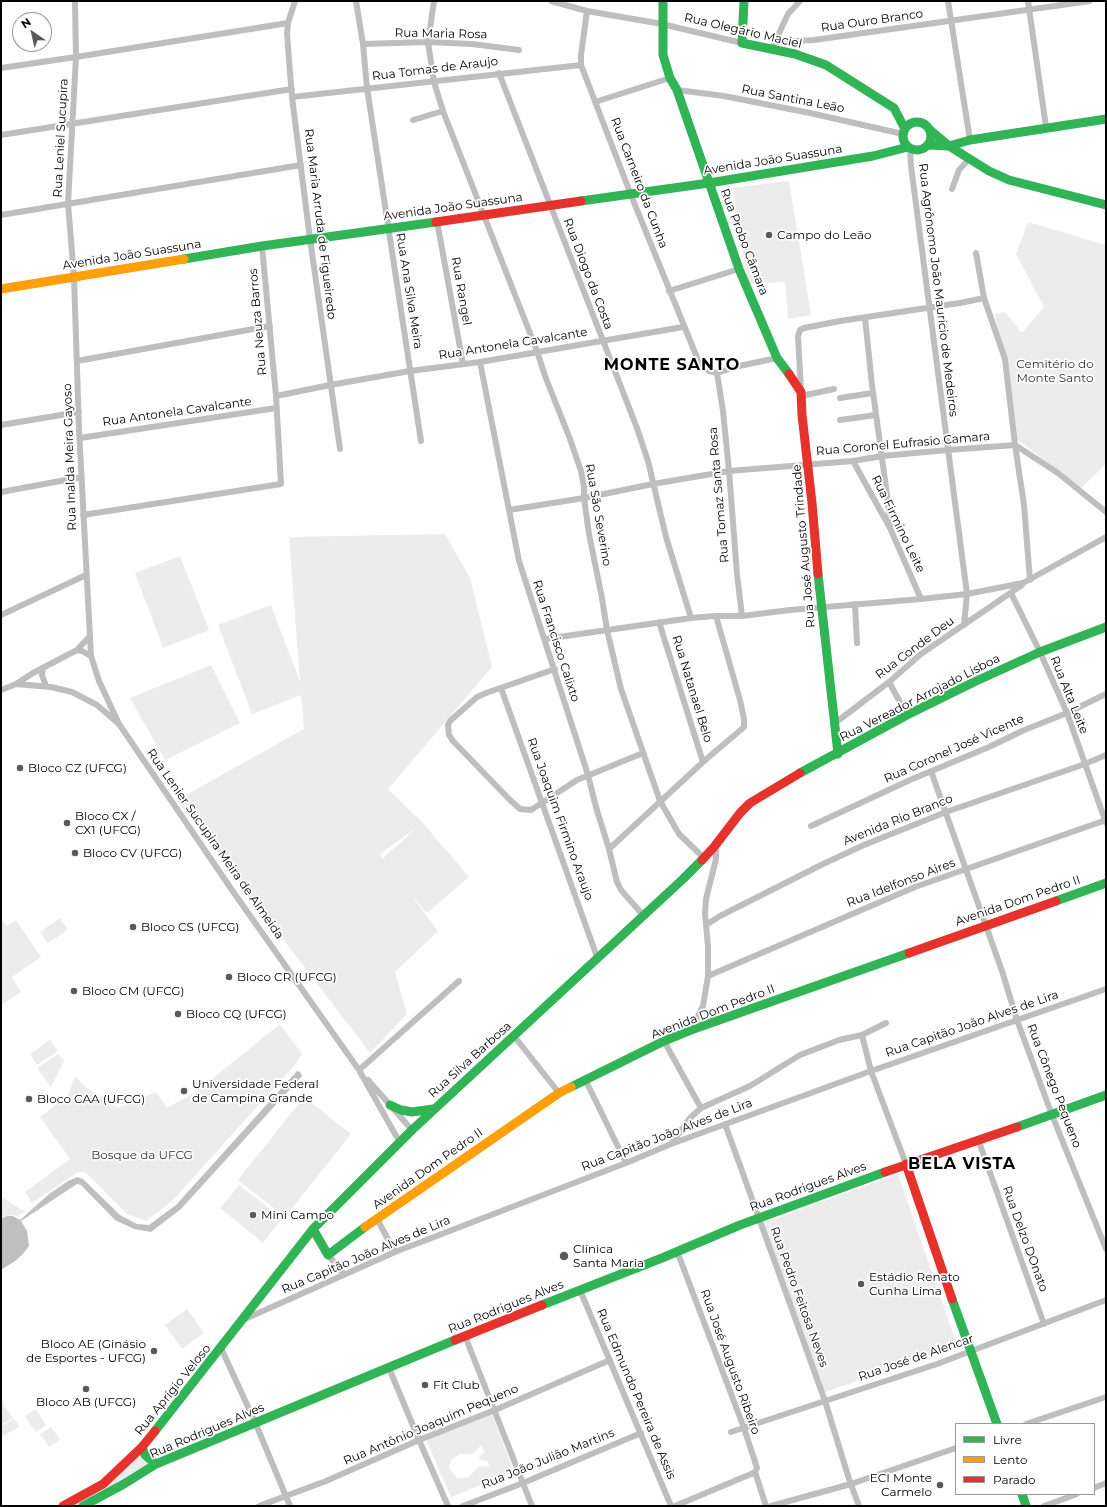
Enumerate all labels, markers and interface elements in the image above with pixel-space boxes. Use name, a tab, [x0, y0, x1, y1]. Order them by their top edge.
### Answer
street label: Rua Ouro Branco	[820, 7, 924, 35]
street label: Rua Olegário Maciel	[683, 10, 803, 52]
north arrow	[12, 12, 52, 52]
text: N	[18, 15, 33, 31]
street label: Rua Maria Rosa	[394, 26, 488, 42]
street label: Rua Tomas de Araujo	[371, 54, 499, 84]
street label: Rua Leniel Sucupira	[51, 78, 71, 198]
street label: Rua Santina Leão	[740, 82, 846, 116]
street label: Rua Carneiro da Cunha	[607, 115, 671, 251]
street label: Rua Maria Arruda de Figueiredo	[301, 128, 339, 320]
street label: Avenida João Suassuna	[703, 142, 843, 178]
street label: Rua Agrônomo João Maurício de Medeiros	[915, 162, 961, 418]
street label: Rua Probo Câmara	[717, 187, 771, 297]
street label: Avenida João Suassuna	[383, 190, 523, 224]
street label: Rua Diogo da Costa	[560, 216, 616, 332]
place label: Campo do Leão	[777, 228, 871, 242]
marker: Campo do Leão	[764, 230, 774, 240]
street label: Rua Ana Silva Meira	[393, 232, 425, 350]
street label: Avenida João Suassuna	[62, 237, 202, 273]
street label: Rua Rangel	[448, 256, 474, 326]
street label: Rua Neuza Barros	[246, 268, 270, 376]
street label: Rua Antonela Cavalcante	[438, 325, 588, 363]
district label: MONTE SANTO	[604, 355, 740, 375]
park label: Cemitério do Monte Santo	[1016, 357, 1094, 385]
street label: Rua Inalda Meira Gayoso	[60, 383, 80, 531]
street label: Rua Antonela Cavalcante	[102, 394, 252, 430]
street label: Rua Tomaz Santa Rosa	[706, 426, 732, 564]
street label: Rua Coronel Eufrasio Camara	[815, 429, 991, 459]
street label: Rua São Severino	[582, 463, 614, 567]
street label: Rua José Augusto Trindade	[790, 464, 818, 628]
street label: Rua Firmino Leite	[868, 473, 928, 575]
street label: Rua Francisco Calixto	[529, 578, 583, 704]
street label: Rua Conde Deu	[873, 614, 957, 682]
street label: Rua Natanael Belo	[669, 634, 715, 744]
street label: Rua Vereador Arrojado Lisboa	[838, 651, 1002, 745]
street label: Rua Alta Leite	[1047, 654, 1091, 736]
street label: Rua Coronel José Vicente	[882, 712, 1026, 786]
street label: Rua Joaquim Firmino Araujo	[524, 736, 596, 902]
street label: Rua Lenier Sucupira Meira de Almeida	[143, 746, 287, 942]
place label: Bloco CZ (UFCG)	[28, 761, 127, 775]
marker: Bloco CZ (UFCG)	[15, 763, 25, 773]
street label: Avenida Rio Branco	[841, 791, 955, 849]
place label: Bloco CX / CX1 (UFCG)	[75, 809, 141, 837]
marker: Bloco CX / CX1 (UFCG)	[62, 818, 72, 828]
place label: Bloco CV (UFCG)	[83, 846, 182, 860]
marker: Bloco CV (UFCG)	[70, 848, 80, 858]
street label: Rua Idelfonso Aires	[845, 856, 957, 910]
street label: Avenida Dom Pedro II	[954, 873, 1082, 929]
place label: Bloco CS (UFCG)	[141, 920, 239, 934]
marker: Bloco CS (UFCG)	[128, 922, 138, 932]
place label: Bloco CR (UFCG)	[237, 970, 337, 984]
marker: Bloco CR (UFCG)	[224, 972, 234, 982]
street label: Avenida Dom Pedro II	[649, 982, 777, 1042]
place label: Bloco CM (UFCG)	[82, 984, 184, 998]
marker: Bloco CM (UFCG)	[69, 986, 79, 996]
street label: Rua Capitão João Alves de Lira	[884, 988, 1060, 1060]
place label: Bloco CQ (UFCG)	[186, 1007, 287, 1021]
marker: Bloco CQ (UFCG)	[173, 1009, 183, 1019]
street label: Rua Silva Barbosa	[426, 1019, 514, 1101]
street label: Rua Cônego Pequeno	[1024, 1022, 1084, 1150]
place label: Universidade Federal de Campina Grande	[192, 1077, 319, 1105]
marker: Universidade Federal de Campina Grande	[179, 1086, 189, 1096]
place label: Bloco CAA (UFCG)	[37, 1092, 145, 1106]
marker: Bloco CAA (UFCG)	[24, 1094, 34, 1104]
street label: Rua Capitão João Alves de Lira	[579, 1096, 755, 1174]
street label: Avenida Dom Pedro II	[370, 1125, 486, 1213]
park label: Bosque da UFCG	[91, 1148, 193, 1162]
district label: BELA VISTA	[908, 1154, 1016, 1174]
street label: Rua Rodrigues Alves	[748, 1159, 868, 1215]
street label: Rua Delzo DOnato	[999, 1184, 1051, 1294]
place label: Mini Campo	[261, 1208, 334, 1222]
marker: Mini Campo	[248, 1210, 258, 1220]
street label: Rua Capitão João Alves de Lira	[279, 1213, 453, 1297]
street label: Rua Pedro Feitosa Neves	[767, 1225, 831, 1369]
place label: Clínica Santa Maria	[573, 1242, 644, 1270]
marker: Clínica Santa Maria	[558, 1250, 570, 1262]
place label: Estádio Renato Cunha Lima	[869, 1270, 960, 1298]
street label: Rua Rodrigues Alves	[446, 1277, 566, 1337]
marker: Estádio Renato Cunha Lima	[856, 1279, 866, 1289]
street label: Rua José Augusto Ribeiro	[697, 1287, 763, 1437]
street label: Rua Edmundo Pereira de Assis	[593, 1306, 679, 1482]
street label: Rua José de Alencar	[856, 1331, 976, 1385]
place label: Bloco AE (Ginásio de Esportes - UFCG)	[26, 1337, 146, 1365]
street label: Rua Aprígio Veloso	[132, 1342, 214, 1438]
marker: Bloco AE (Ginásio de Esportes - UFCG)	[149, 1346, 159, 1356]
place label: Fit Club	[433, 1378, 480, 1392]
marker: Fit Club	[420, 1380, 430, 1390]
street label: Rua Antônio Joaquim Pequeno	[341, 1382, 521, 1468]
marker: Bloco AB (UFCG)	[81, 1384, 91, 1394]
place label: Bloco AB (UFCG)	[36, 1395, 136, 1409]
street label: Rua Rodrigues Alves	[148, 1400, 266, 1462]
legend	[955, 1423, 1095, 1495]
street label: Rua João Julião Martins	[479, 1426, 617, 1492]
text: Livre	[993, 1432, 1022, 1447]
text: Lento	[993, 1452, 1028, 1467]
place label: ECI Monte Carmelo	[870, 1471, 932, 1499]
text: Parado	[993, 1472, 1036, 1487]
marker: ECI Monte Carmelo	[935, 1480, 945, 1490]

